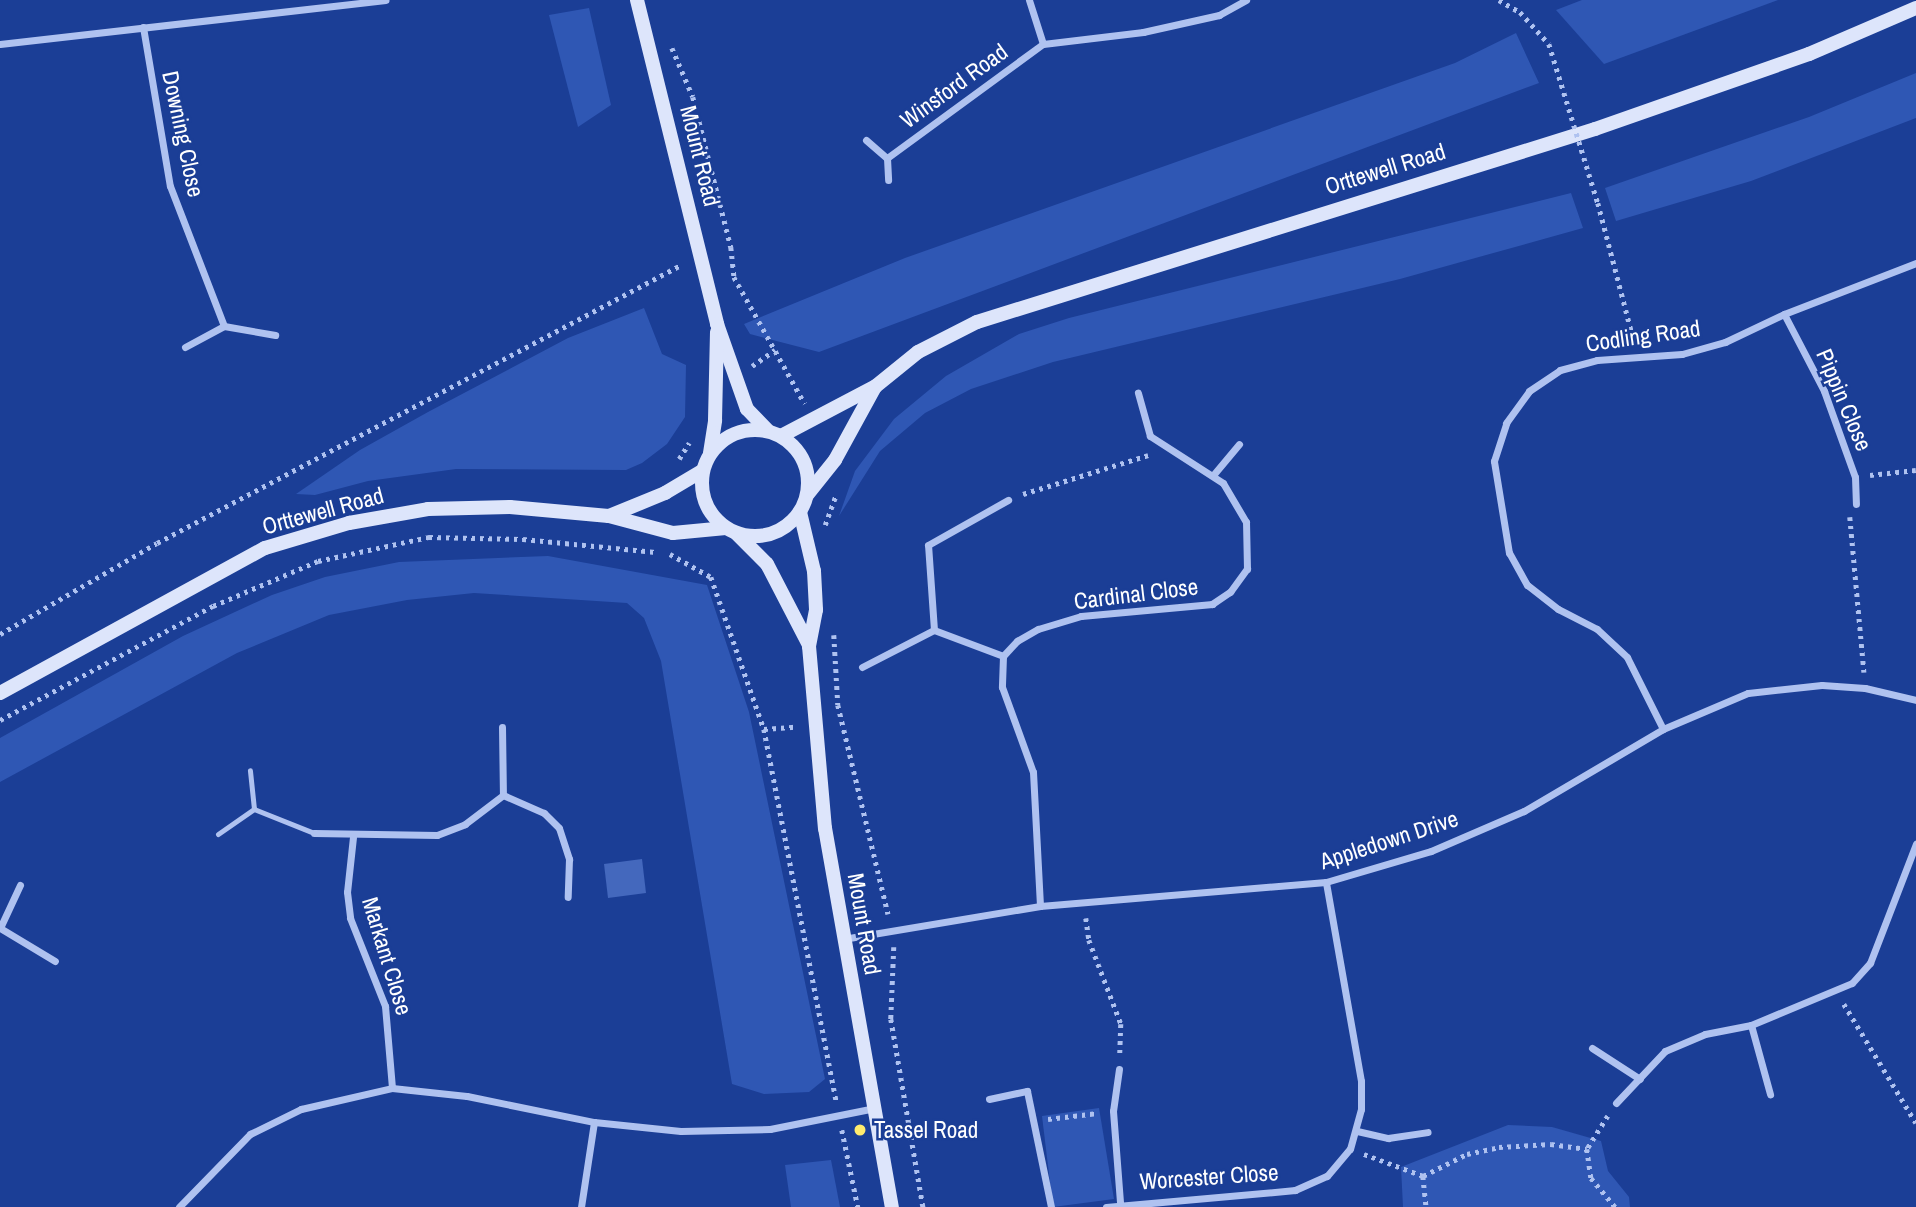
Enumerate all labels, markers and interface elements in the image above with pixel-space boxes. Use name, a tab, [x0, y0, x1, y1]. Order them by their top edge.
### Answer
street label: Winsford Road	[895, 38, 1013, 134]
street label: Downing Close	[156, 69, 210, 199]
street label: Mount Road	[674, 103, 726, 209]
street label: Orttewell Road	[1321, 138, 1449, 200]
street label: Codling Road	[1584, 314, 1702, 358]
street label: Pippin Close	[1810, 345, 1878, 455]
street label: Orttewell Road	[259, 482, 387, 540]
street label: Cardinal Close	[1072, 573, 1200, 615]
street label: Appledown Drive	[1316, 805, 1462, 875]
street label: Mount Road	[841, 871, 887, 977]
street label: Markant Close	[356, 894, 418, 1018]
place label: Tassel Road	[874, 1116, 978, 1144]
marker: Tassel Road	[852, 1122, 868, 1138]
street label: Worcester Close	[1139, 1158, 1279, 1196]

